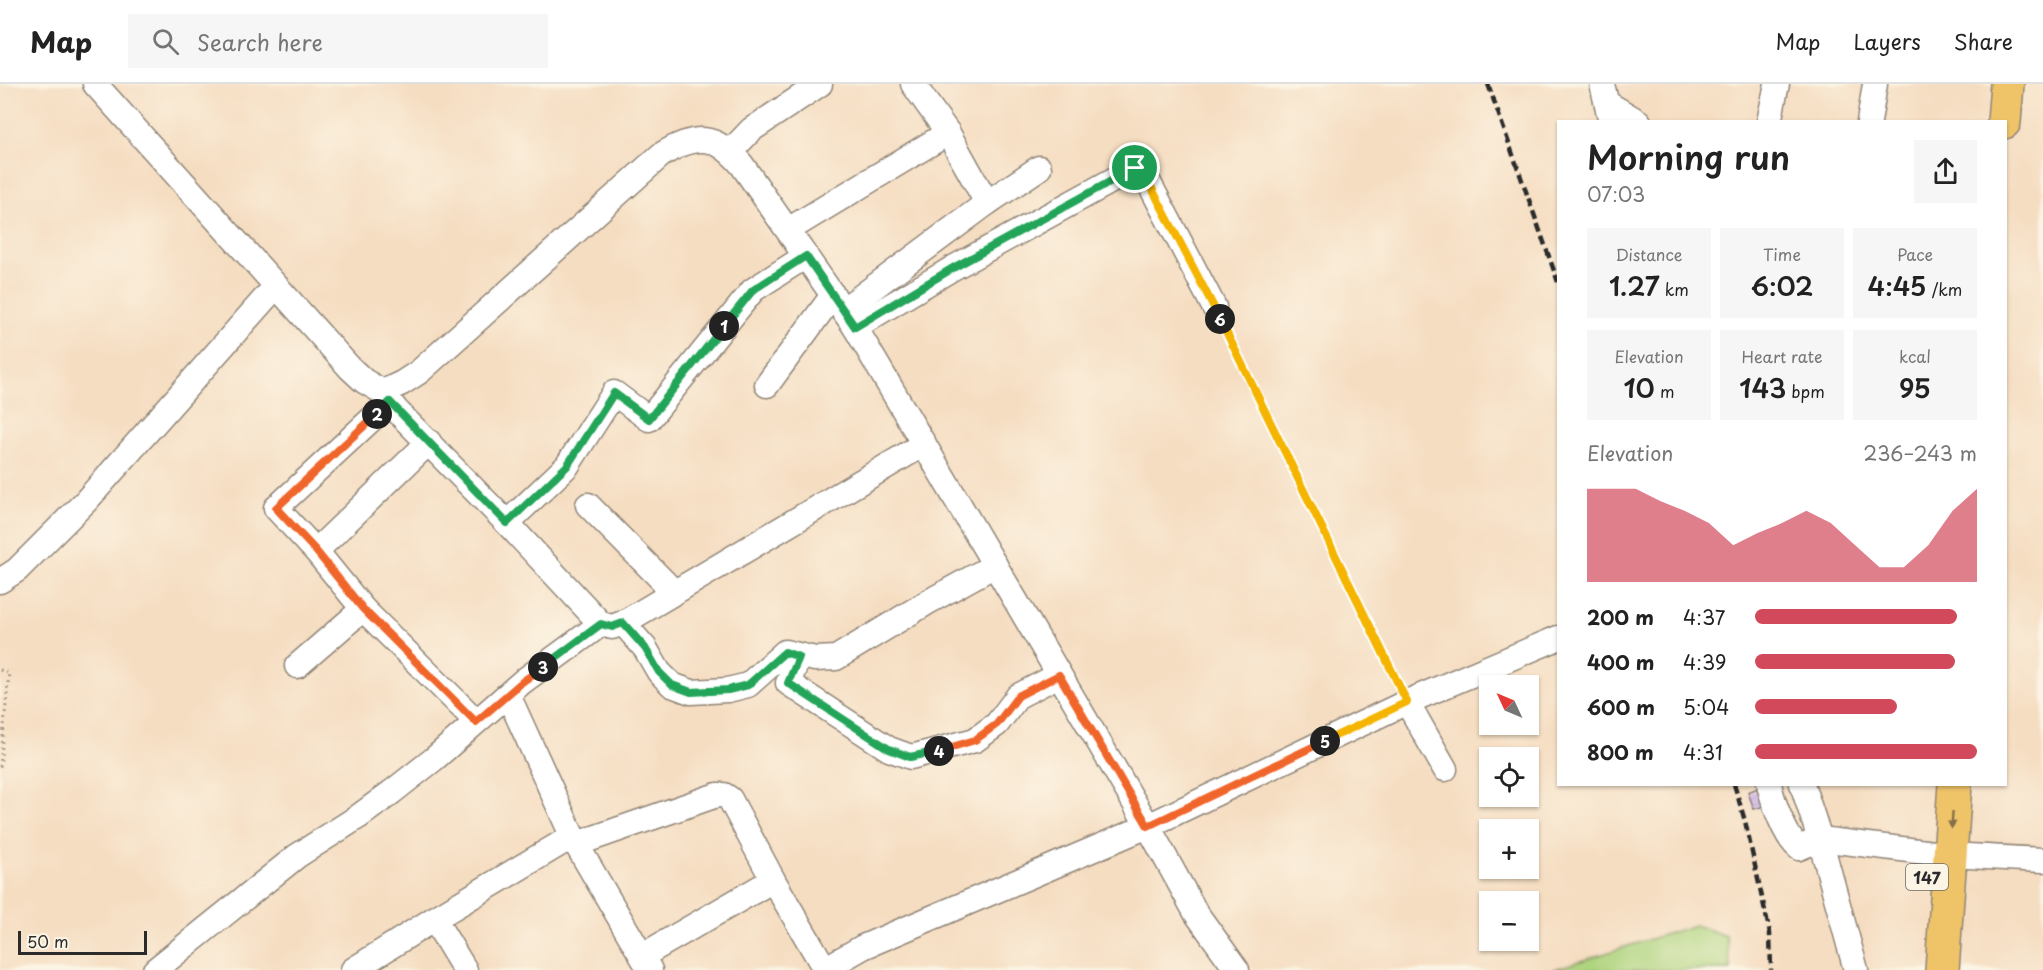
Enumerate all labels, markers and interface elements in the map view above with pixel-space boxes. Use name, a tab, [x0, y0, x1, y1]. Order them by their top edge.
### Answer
search box	[128, 14, 548, 68]
text: Map	[30, 20, 92, 63]
icon: search	[149, 25, 182, 58]
text: Search here	[197, 25, 323, 58]
text: Map	[1776, 25, 1820, 57]
text: Layers	[1853, 25, 1921, 57]
text: Share	[1954, 25, 2013, 57]
text: Morning run	[1587, 131, 1790, 181]
button: share	[1914, 140, 1977, 203]
pin	[1109, 142, 1160, 193]
icon: arrive	[1118, 151, 1151, 184]
text: 07:03	[1587, 179, 1645, 209]
text: Distance	[1615, 242, 1683, 266]
text: Time	[1763, 242, 1801, 266]
text: Pace	[1897, 242, 1933, 266]
text: 1.27	[1609, 266, 1660, 305]
text: 6:02	[1751, 266, 1813, 305]
text: 4:45	[1868, 266, 1927, 305]
text: km	[1660, 277, 1689, 301]
text: /km	[1927, 277, 1962, 301]
pin: 6	[1205, 304, 1235, 334]
text: 6	[1214, 307, 1226, 331]
pin: 1	[709, 311, 739, 341]
text: 1	[720, 314, 728, 338]
text: Elevation	[1614, 344, 1684, 368]
text: Heart rate	[1742, 344, 1822, 368]
text: kcal	[1899, 344, 1931, 368]
text: 10	[1623, 368, 1655, 407]
text: 143	[1739, 368, 1786, 407]
text: 95	[1899, 368, 1931, 407]
text: m	[1655, 379, 1675, 403]
text: bpm	[1786, 379, 1825, 403]
pin: 2	[362, 399, 392, 429]
text: 2	[371, 402, 383, 426]
text: Elevation	[1587, 438, 1673, 468]
text: 236–243 m	[1863, 438, 1977, 468]
text: 200 m	[1587, 602, 1654, 632]
text: 4:37	[1683, 602, 1725, 632]
text: 400 m	[1587, 647, 1655, 677]
text: 4:39	[1683, 647, 1726, 677]
pin: 3	[528, 652, 558, 682]
text: 3	[538, 655, 548, 679]
north arrow	[1479, 675, 1539, 735]
map controls	[1479, 675, 1539, 951]
text: 600 m	[1587, 692, 1655, 722]
text: 5:04	[1683, 692, 1729, 722]
pin: 5	[1310, 726, 1340, 756]
text: 5	[1320, 729, 1330, 753]
pin: 4	[924, 736, 954, 766]
text: 800 m	[1587, 737, 1654, 767]
text: 4:31	[1683, 737, 1723, 767]
text: 4	[934, 739, 944, 763]
button: locate	[1479, 747, 1539, 807]
one-way arrow	[1948, 810, 1957, 829]
button: +	[1479, 819, 1539, 879]
road number: 147	[1906, 864, 1948, 890]
button: −	[1479, 891, 1539, 951]
scale bar	[18, 928, 147, 956]
text: 50 m	[27, 929, 68, 953]

